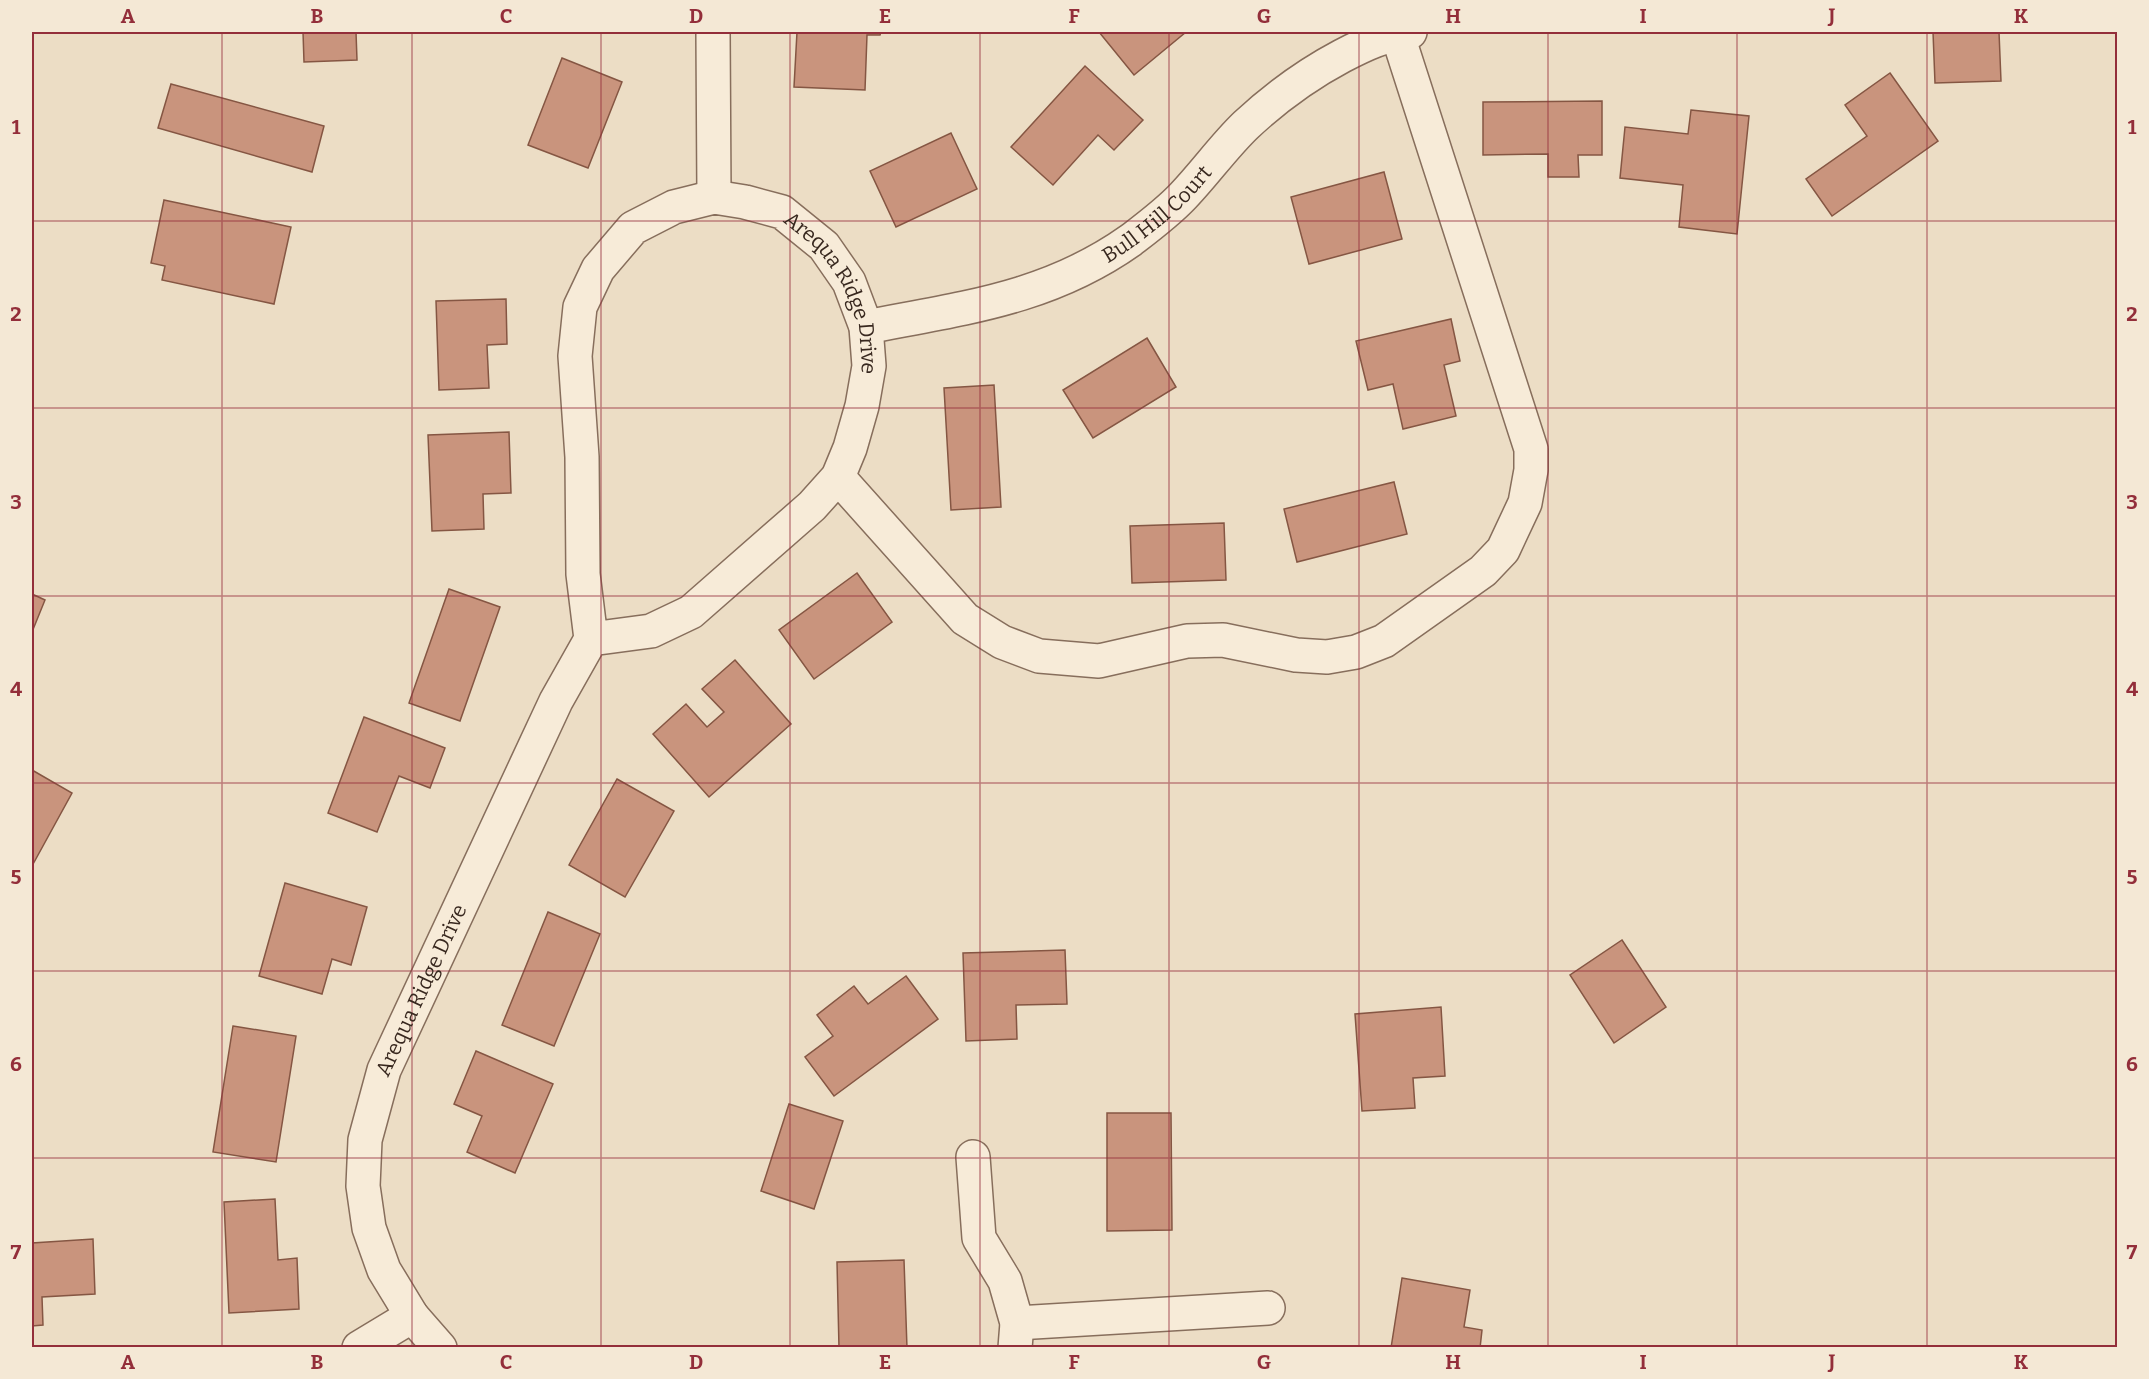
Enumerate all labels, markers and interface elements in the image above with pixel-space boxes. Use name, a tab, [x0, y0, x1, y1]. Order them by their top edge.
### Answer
text: A	[121, 4, 136, 28]
text: B	[311, 4, 324, 28]
text: C	[500, 4, 512, 28]
text: D	[689, 4, 703, 28]
text: E	[879, 4, 891, 28]
text: F	[1068, 4, 1080, 28]
text: G	[1257, 4, 1271, 28]
text: H	[1445, 4, 1461, 28]
text: I	[1639, 4, 1647, 28]
text: J	[1828, 4, 1836, 28]
text: K	[2014, 4, 2029, 28]
text: 1	[12, 115, 21, 139]
text: 1	[2128, 115, 2137, 139]
street label: Bull Hill Court	[1097, 160, 1217, 269]
street label: Arequa Ridge Drive	[779, 206, 882, 376]
text: 2	[10, 302, 22, 326]
text: 2	[2126, 302, 2138, 326]
text: 3	[10, 490, 22, 514]
text: 3	[2126, 490, 2138, 514]
text: 4	[10, 677, 22, 701]
text: 4	[2126, 677, 2138, 701]
text: 5	[11, 865, 22, 889]
text: 5	[2127, 865, 2138, 889]
street label: Arequa Ridge Drive	[370, 900, 472, 1080]
text: 6	[10, 1052, 22, 1076]
text: 6	[2126, 1052, 2138, 1076]
text: 7	[11, 1240, 22, 1264]
text: 7	[2127, 1240, 2138, 1264]
text: A	[121, 1350, 136, 1374]
text: B	[311, 1350, 324, 1374]
text: C	[500, 1350, 512, 1374]
text: D	[689, 1350, 703, 1374]
text: E	[879, 1350, 891, 1374]
text: F	[1068, 1350, 1080, 1374]
text: G	[1257, 1350, 1271, 1374]
text: H	[1445, 1350, 1461, 1374]
text: I	[1639, 1350, 1647, 1374]
text: J	[1828, 1350, 1836, 1374]
text: K	[2014, 1350, 2029, 1374]

